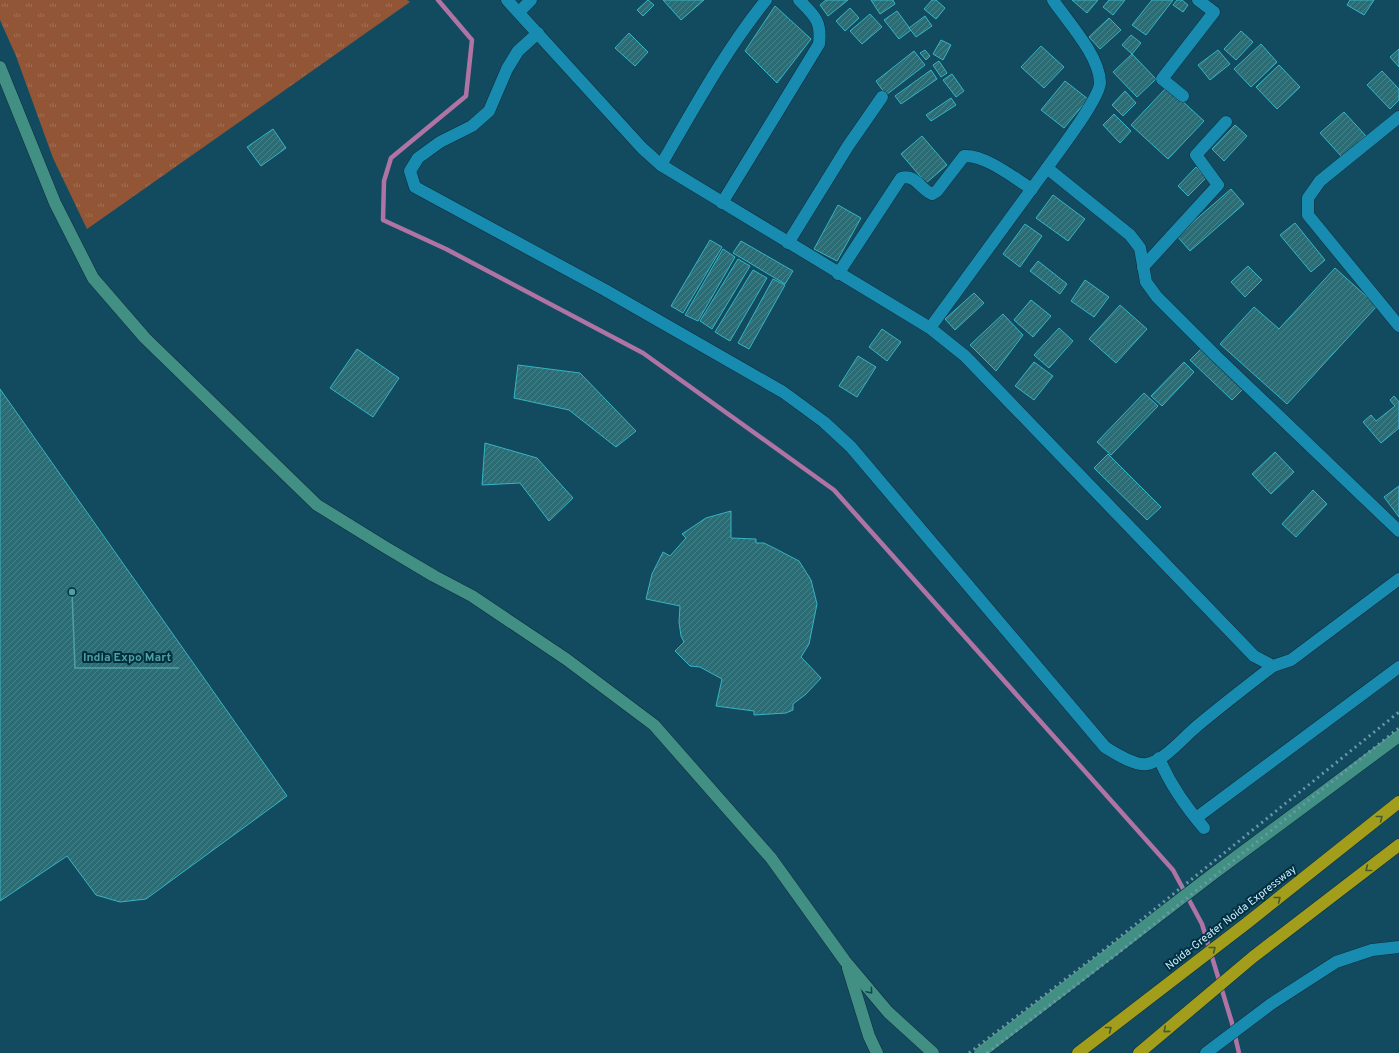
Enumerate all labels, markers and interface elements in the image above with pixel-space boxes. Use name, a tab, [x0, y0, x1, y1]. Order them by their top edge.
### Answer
callout: India Expo Mart	[75, 644, 179, 668]
text: India Expo Mart	[83, 650, 171, 666]
one-way arrow	[1375, 815, 1382, 822]
street label: Noida-Greater Noida Expressway	[1163, 862, 1299, 973]
one-way arrow	[1366, 864, 1373, 871]
one-way arrow	[1273, 896, 1280, 903]
one-way arrow	[1208, 947, 1215, 954]
one-way arrow	[866, 986, 873, 993]
one-way arrow	[1164, 1025, 1171, 1032]
one-way arrow	[1105, 1027, 1112, 1034]

